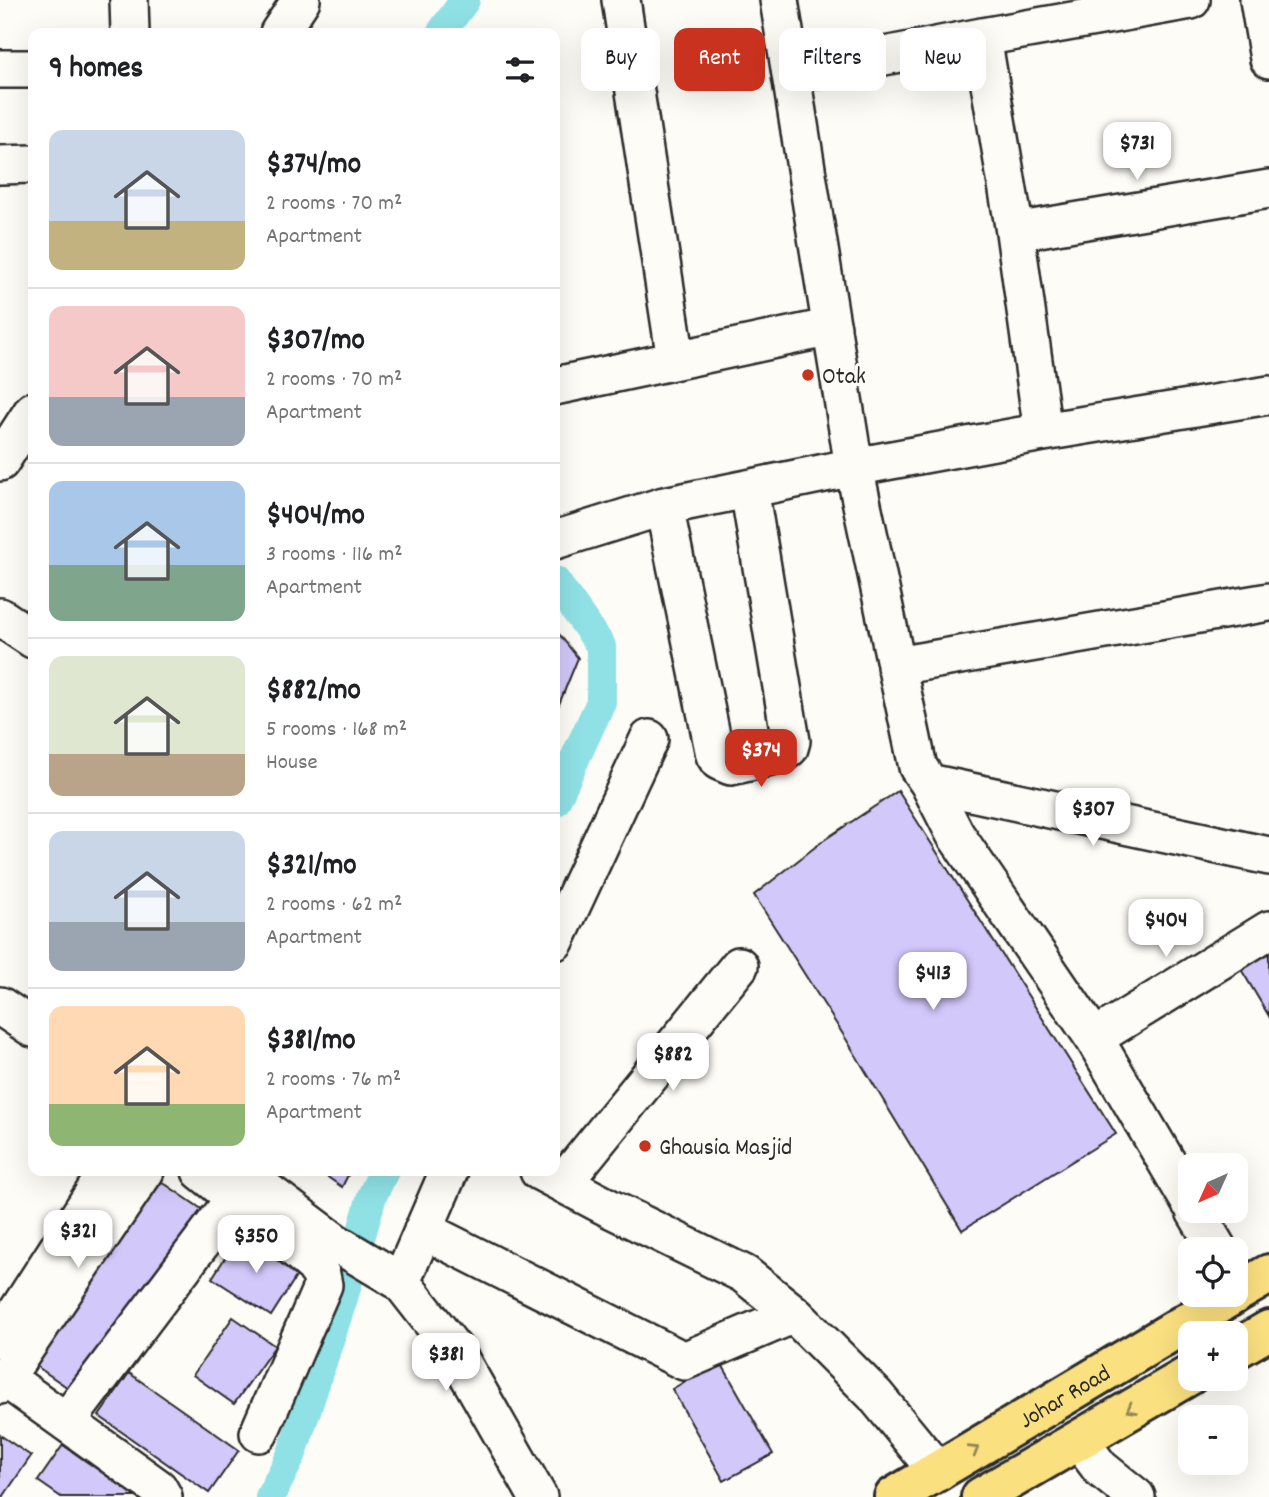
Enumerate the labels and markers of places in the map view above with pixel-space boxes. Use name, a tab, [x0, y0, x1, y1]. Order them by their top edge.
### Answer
pin: $731	[1096, 122, 1178, 182]
place label: Otak	[822, 361, 866, 395]
marker: Otak	[800, 367, 816, 383]
pin: $374	[720, 730, 802, 789]
pin: $307	[1052, 788, 1134, 848]
pin: $404	[1125, 900, 1207, 959]
pin: $413	[892, 953, 974, 1012]
pin: $882	[632, 1034, 714, 1093]
place label: Ghausia Masjid	[659, 1132, 792, 1166]
marker: Ghausia Masjid	[637, 1138, 653, 1154]
pin: $321	[37, 1210, 119, 1270]
pin: $350	[215, 1216, 297, 1275]
pin: $381	[405, 1334, 487, 1393]

